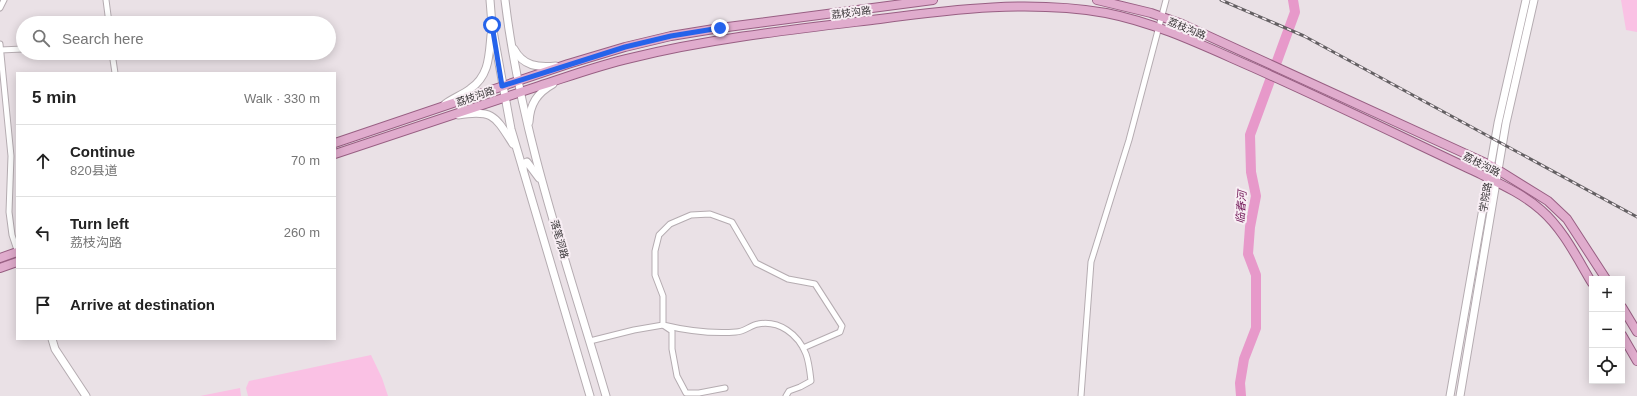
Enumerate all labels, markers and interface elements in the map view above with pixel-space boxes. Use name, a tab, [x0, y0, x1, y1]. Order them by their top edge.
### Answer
street label: 荔枝沟路	[831, 5, 872, 20]
search box	[16, 16, 336, 60]
route start	[483, 16, 501, 34]
street label: 荔枝沟路	[1166, 16, 1207, 41]
route end	[711, 19, 729, 37]
icon: search	[30, 27, 52, 49]
text: Search here	[62, 30, 144, 47]
street label: 荔枝沟路	[454, 85, 496, 108]
text: 5 min	[32, 88, 76, 107]
text: Walk · 330 m	[244, 91, 320, 106]
text: Continue	[70, 143, 135, 160]
icon: ahead	[32, 150, 54, 172]
street label: 荔枝沟路	[1461, 150, 1502, 178]
text: 70 m	[291, 153, 320, 168]
text: 820县道	[70, 163, 118, 178]
street label: 学院路	[1477, 181, 1494, 213]
water label: 临春河	[1234, 188, 1248, 224]
text: Turn left	[70, 215, 129, 232]
street label: 落笔洞路	[549, 218, 570, 260]
icon: left	[32, 222, 54, 244]
text: 260 m	[284, 225, 320, 240]
text: 荔枝沟路	[70, 235, 122, 250]
map controls	[1589, 276, 1625, 384]
button: +	[1589, 276, 1625, 312]
icon: arrive	[32, 294, 54, 316]
text: Arrive at destination	[70, 296, 215, 313]
button: −	[1589, 312, 1625, 348]
button: locate	[1589, 348, 1625, 384]

